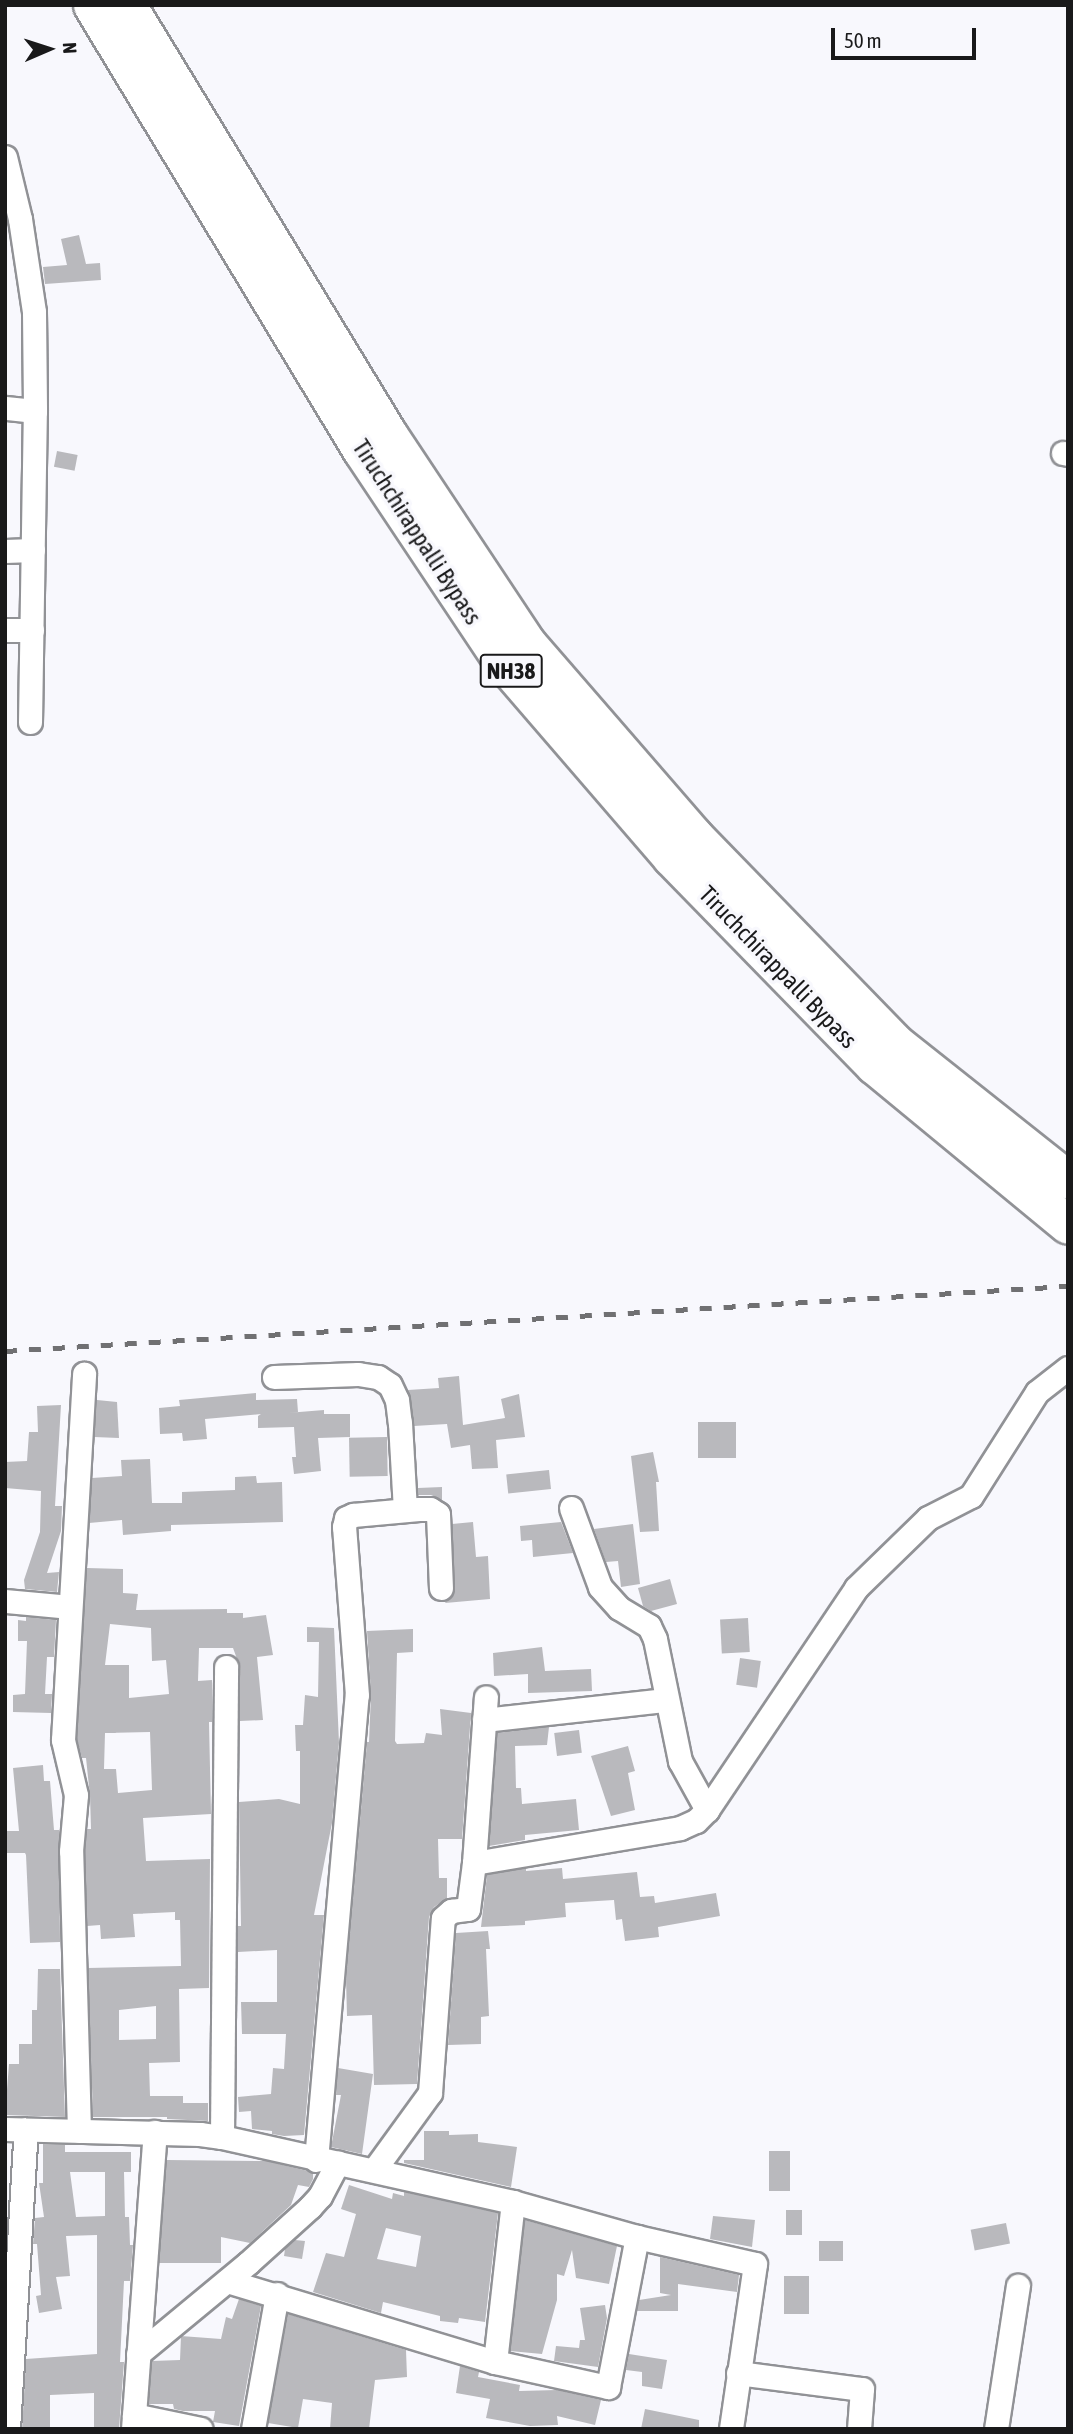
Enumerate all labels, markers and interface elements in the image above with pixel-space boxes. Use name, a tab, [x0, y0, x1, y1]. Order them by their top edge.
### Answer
north arrow	[14, 14, 84, 84]
scale bar	[835, 14, 980, 58]
text: 50 m	[844, 28, 882, 52]
text: N	[59, 42, 81, 54]
street label: Tiruchchirappalli Bypass	[346, 434, 488, 630]
road number: NH38	[480, 652, 542, 691]
street label: Tiruchchirappalli Bypass	[693, 880, 863, 1054]

